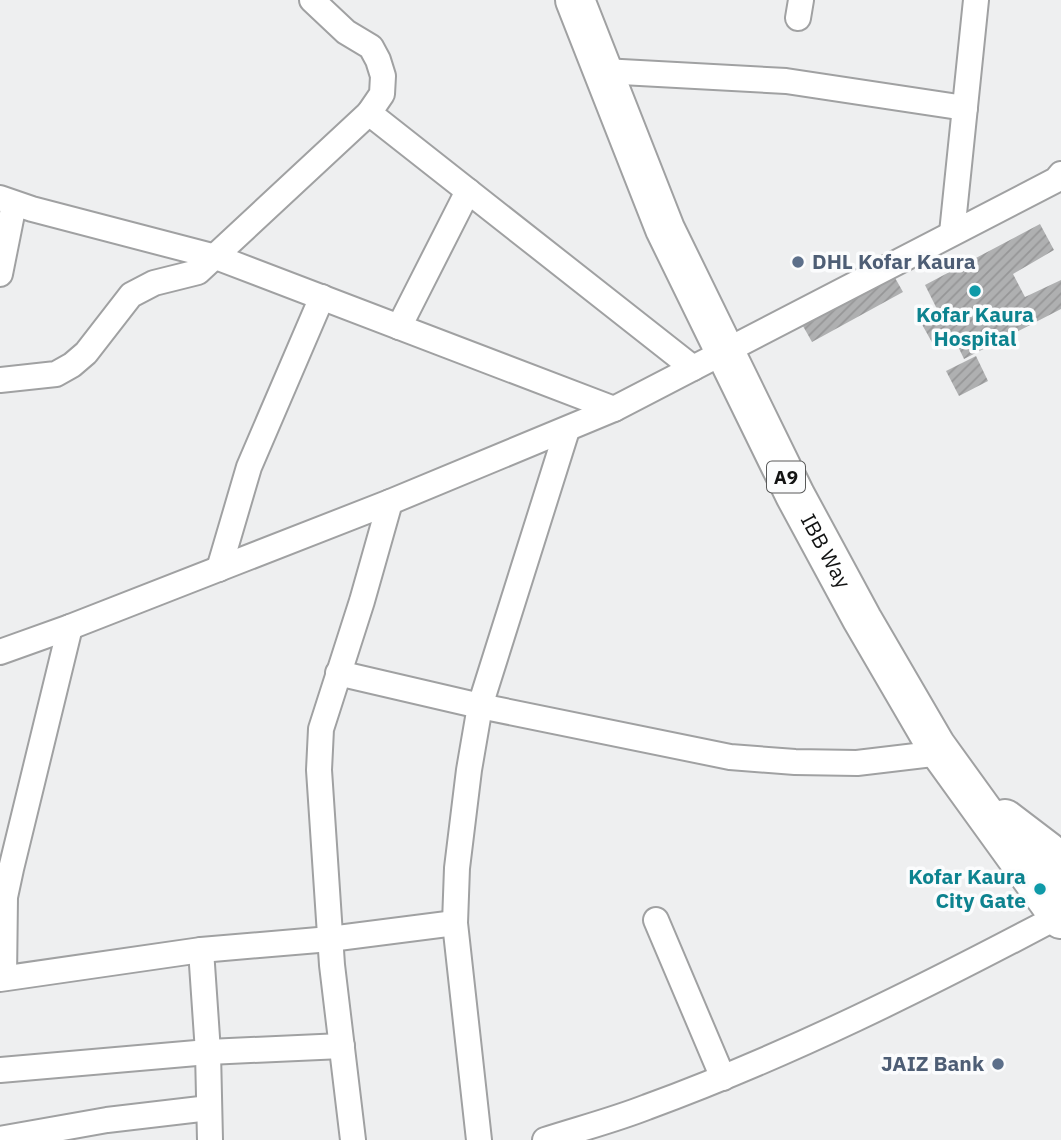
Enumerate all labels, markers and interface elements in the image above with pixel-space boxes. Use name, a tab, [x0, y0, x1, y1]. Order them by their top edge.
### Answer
place label: DHL Kofar Kaura	[812, 247, 976, 275]
marker: DHL Kofar Kaura	[790, 254, 806, 270]
marker: Kofar Kaura Hospital	[967, 283, 983, 299]
place label: Kofar Kaura Hospital	[916, 300, 1034, 352]
road number: A9	[767, 462, 805, 492]
street label: IBB Way	[795, 508, 858, 593]
place label: Kofar Kaura City Gate	[908, 862, 1026, 914]
marker: Kofar Kaura City Gate	[1032, 881, 1048, 897]
place label: JAIZ Bank	[881, 1049, 985, 1077]
marker: JAIZ Bank	[990, 1056, 1006, 1072]

